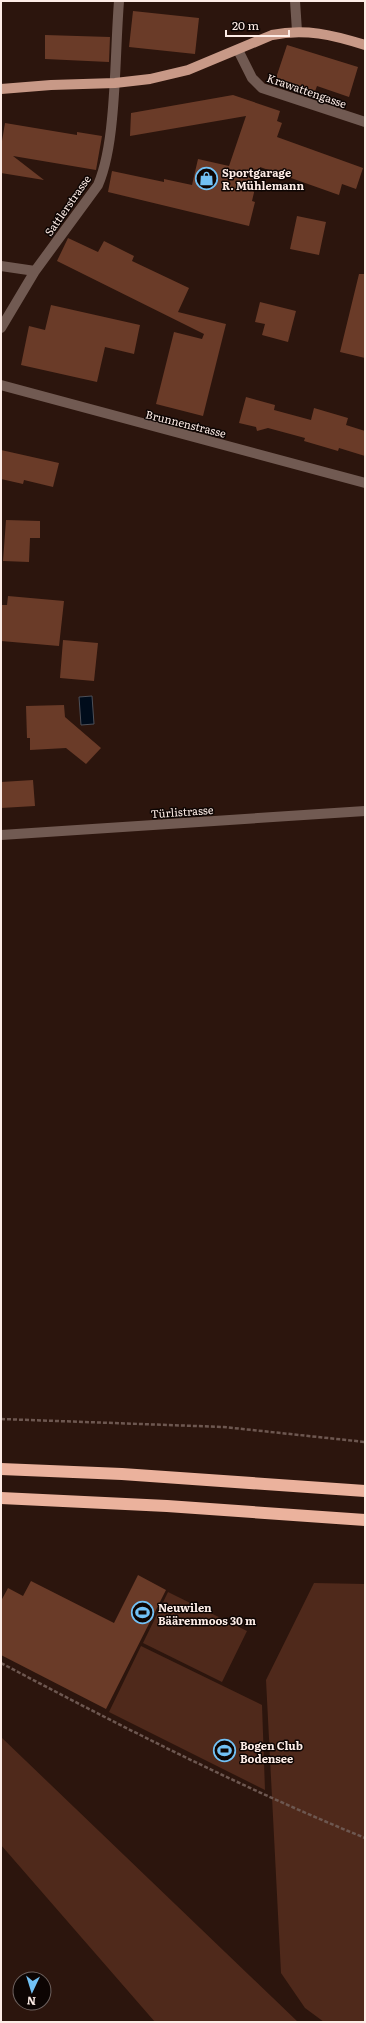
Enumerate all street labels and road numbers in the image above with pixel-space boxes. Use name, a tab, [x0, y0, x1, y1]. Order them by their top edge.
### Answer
street label: Krawattengasse	[265, 69, 349, 111]
street label: Sattlerstrasse	[40, 171, 94, 239]
street label: Brunnenstrasse	[144, 405, 228, 441]
street label: Türlistrasse	[150, 801, 214, 821]

